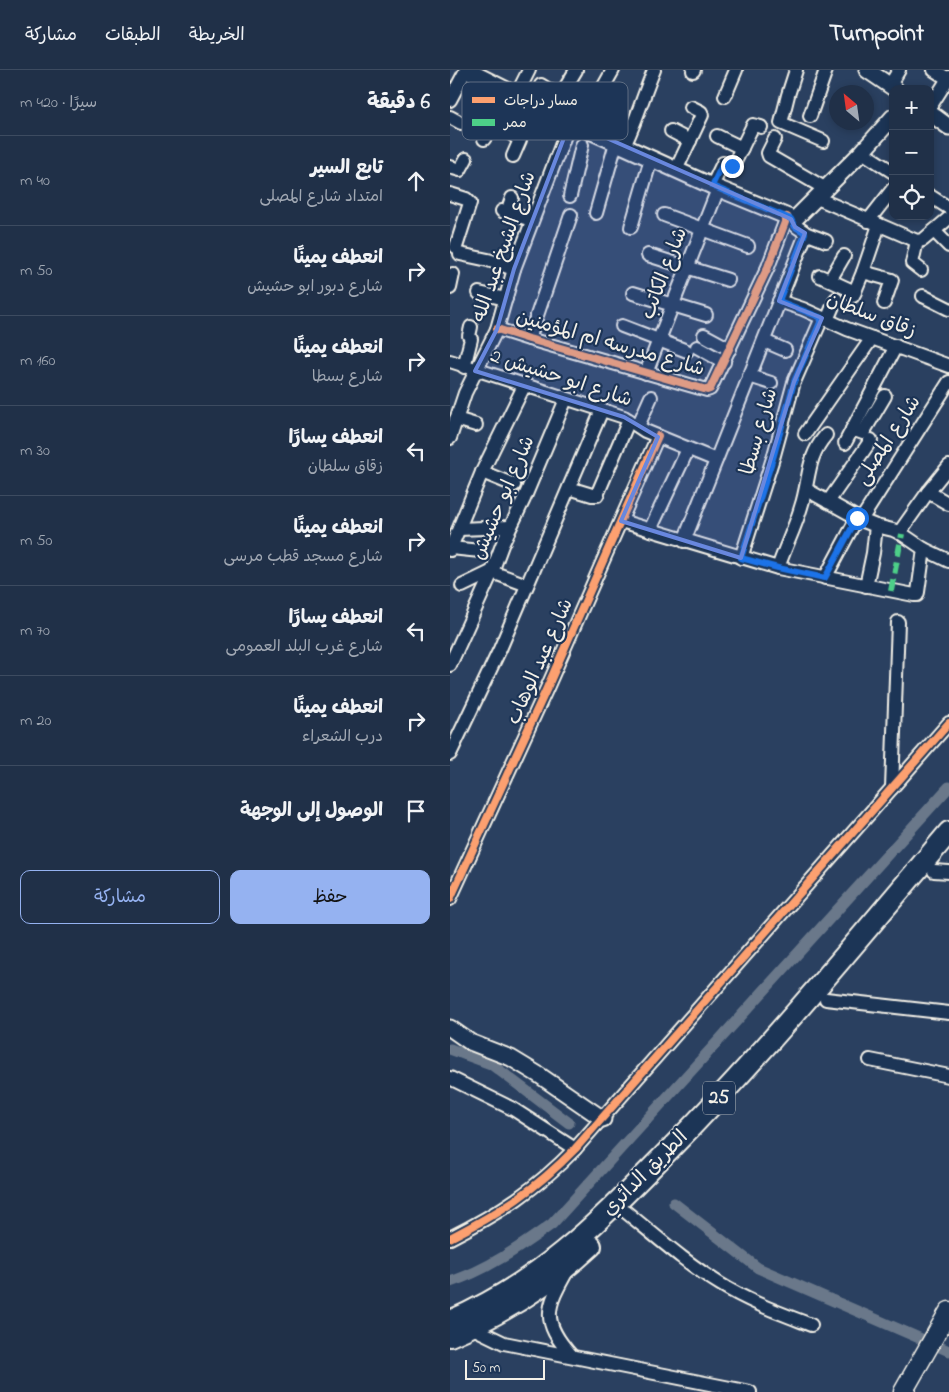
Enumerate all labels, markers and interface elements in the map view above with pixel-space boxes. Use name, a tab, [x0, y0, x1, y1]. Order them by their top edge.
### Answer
text: Turnpoint	[829, 17, 924, 52]
text: مشاركة	[25, 23, 77, 49]
text: الطبقات	[105, 23, 161, 49]
text: الخريطة	[189, 23, 245, 49]
legend	[462, 82, 628, 140]
north arrow	[829, 85, 874, 130]
map controls	[889, 85, 934, 220]
button: +	[889, 85, 934, 130]
text: 6 دقيقة	[367, 88, 430, 118]
text: سيرًا · 420 m	[20, 91, 97, 115]
text: مسار دراجات	[504, 91, 578, 112]
text: ممر	[503, 113, 527, 134]
button: −	[889, 130, 934, 175]
text: تابع السير	[311, 155, 383, 182]
route end	[721, 155, 744, 178]
icon: ahead	[402, 167, 430, 195]
street label: شارع الشيخ عبد الله	[466, 168, 544, 326]
text: 40 m	[20, 169, 50, 193]
button: locate	[889, 175, 934, 220]
text: امتداد شارع المصلى	[259, 185, 383, 209]
street label: شارع الكاتب	[634, 224, 696, 324]
text: انعطف يمينًا	[293, 245, 383, 272]
icon: right	[402, 257, 430, 285]
text: 50 m	[20, 259, 53, 283]
text: شارع دبور ابو حشيش	[247, 275, 383, 299]
street label: زقاق سلطان	[822, 286, 920, 346]
street label: شارع مدرسه ام المؤمنين	[512, 303, 708, 385]
text: انعطف يمينًا	[293, 335, 383, 362]
street label: شارع ابو حشيش 2	[487, 342, 635, 416]
icon: right	[402, 347, 430, 375]
text: 160 m	[20, 349, 55, 373]
text: شارع بسطا	[312, 365, 383, 389]
street label: شارع بسطا	[734, 385, 786, 479]
street label: شارع المصلى	[849, 390, 929, 492]
text: انعطف يسارًا	[288, 425, 383, 452]
street label: شارع ابو حشيش	[465, 431, 543, 565]
icon: left	[402, 437, 430, 465]
text: 30 m	[20, 439, 50, 463]
text: زقاق سلطان	[308, 455, 383, 479]
route start	[846, 507, 869, 530]
text: انعطف يمينًا	[293, 515, 383, 542]
icon: right	[402, 527, 430, 555]
text: 50 m	[20, 529, 53, 553]
text: شارع مسجد قطب مرسى	[224, 545, 383, 569]
street label: شارع عبد الوهاب	[500, 594, 582, 730]
text: انعطف يسارًا	[288, 605, 383, 632]
icon: left	[402, 617, 430, 645]
text: 70 m	[20, 619, 50, 643]
text: شارع غرب البلد العمومى	[226, 635, 383, 659]
text: انعطف يمينًا	[293, 695, 383, 722]
icon: right	[402, 707, 430, 735]
text: 20 m	[20, 709, 51, 733]
text: درب الشعراء	[302, 725, 383, 749]
icon: arrive	[402, 797, 430, 825]
text: الوصول إلى الوجهة	[240, 798, 383, 825]
button: مشاركة	[20, 870, 220, 924]
button: حفظ	[230, 870, 430, 924]
road number: 25	[703, 1081, 735, 1114]
street label: الطريق الدائري	[596, 1124, 696, 1224]
scale bar	[465, 1357, 545, 1380]
text: 50 m	[472, 1358, 500, 1379]

